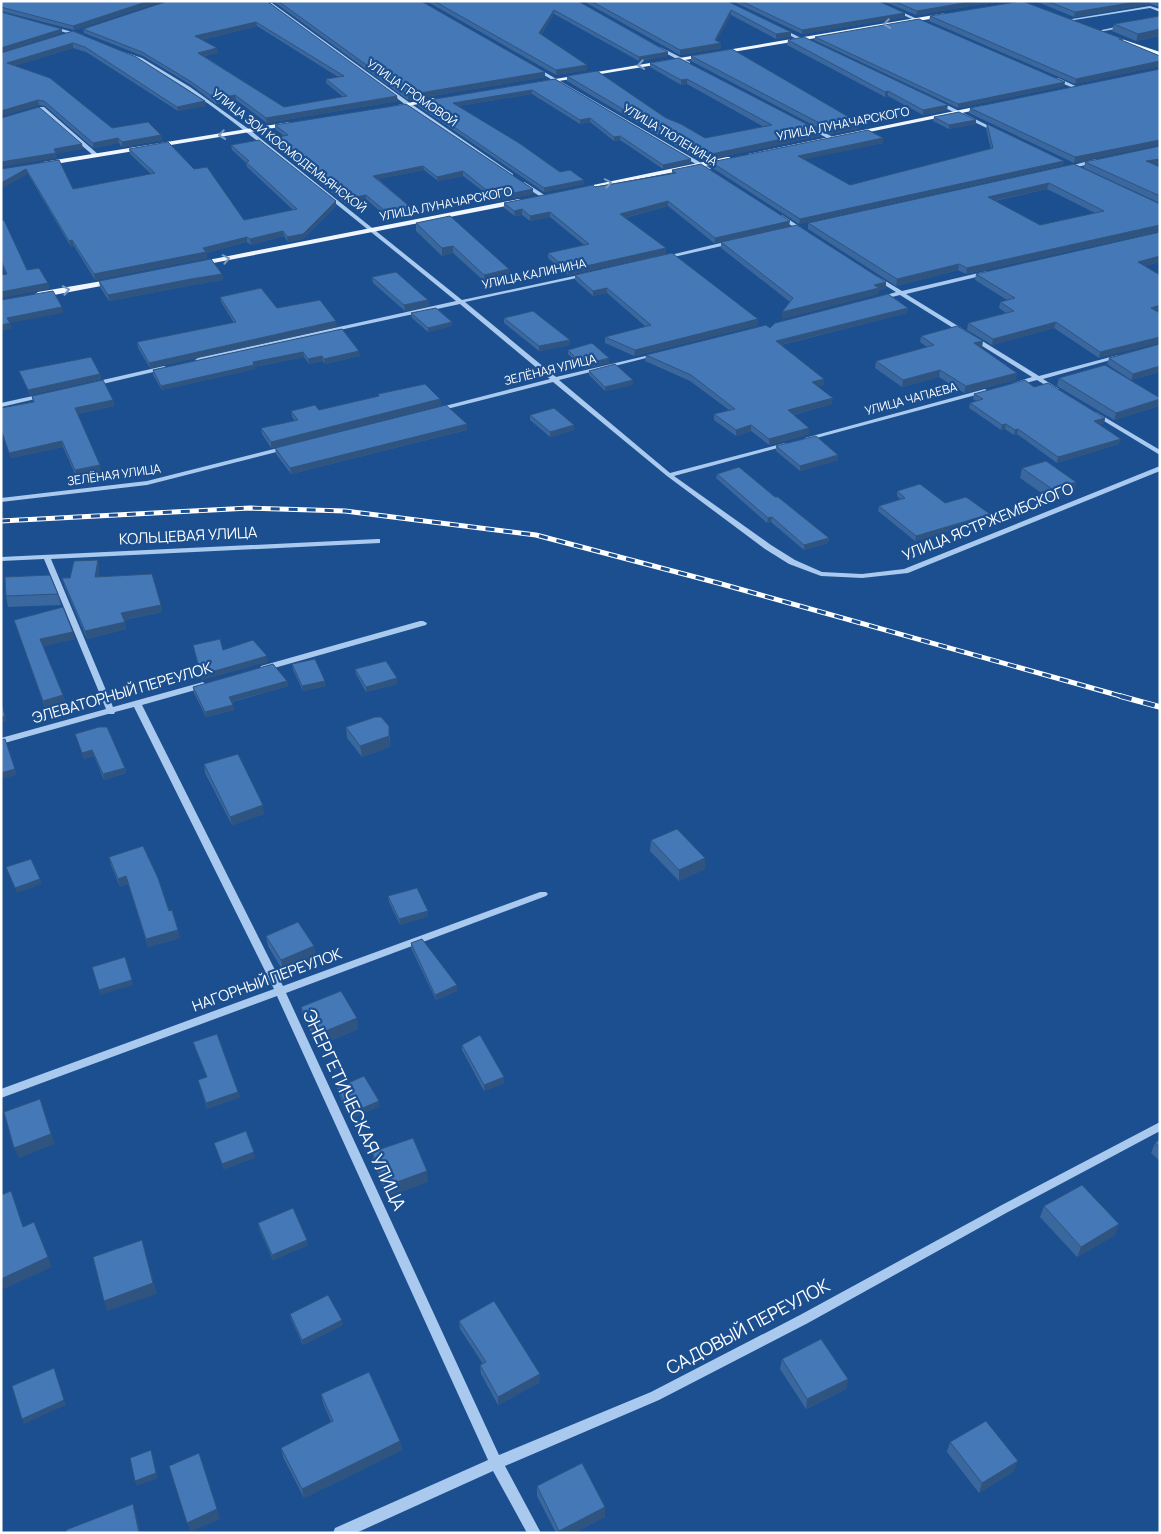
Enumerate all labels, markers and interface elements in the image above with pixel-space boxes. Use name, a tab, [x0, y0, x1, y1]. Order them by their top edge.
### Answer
one-way arrow	[883, 19, 892, 29]
street label: УЛИЦА ГРОМОВОЙ	[364, 55, 461, 130]
one-way arrow	[636, 60, 645, 70]
street label: УЛИЦА ЗОИ КОСМОДЕМЬЯНСКОЙ	[208, 85, 370, 216]
street label: УЛИЦА ТЮЛЕНИНА	[620, 100, 721, 170]
street label: УЛИЦА ЛУНАЧАРСКОГО	[775, 102, 911, 145]
one-way arrow	[217, 130, 226, 140]
one-way arrow	[604, 178, 613, 189]
street label: УЛИЦА ЛУНАЧАРСКОГО	[378, 182, 514, 225]
one-way arrow	[221, 254, 230, 264]
street label: УЛИЦА КАЛИНИНА	[480, 254, 588, 293]
one-way arrow	[62, 285, 71, 296]
street label: ЗЕЛЁНАЯ УЛИЦА	[502, 350, 598, 389]
street label: УЛИЦА ЧАПАЕВА	[863, 378, 959, 419]
street label: ЗЕЛЁНАЯ УЛИЦА	[66, 459, 162, 489]
street label: УЛИЦА ЯСТРЖЕМБСКОГО	[899, 477, 1077, 566]
street label: КОЛЬЦЕВАЯ УЛИЦА	[118, 521, 258, 550]
street label: ЭЛЕВАТОРНЫЙ ПЕРЕУЛОК	[29, 657, 214, 728]
street label: НАГОРНЫЙ ПЕРЕУЛОК	[189, 943, 345, 1016]
street label: ЭНЕРГЕТИЧЕСКАЯ УЛИЦА	[298, 1005, 412, 1215]
street label: САДОВЫЙ ПЕРЕУЛОК	[662, 1273, 834, 1379]

